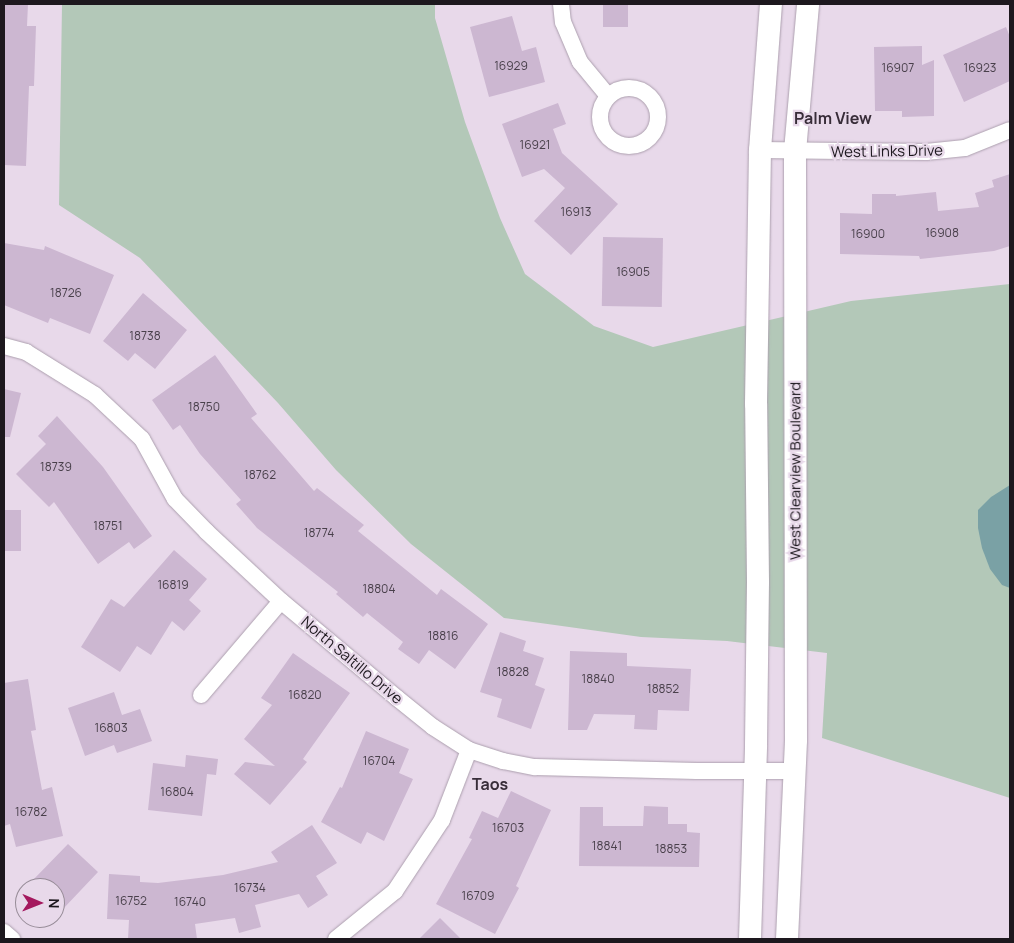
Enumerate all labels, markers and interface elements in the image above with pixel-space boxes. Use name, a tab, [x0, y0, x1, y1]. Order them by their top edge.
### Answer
house number: 16929	[494, 59, 528, 73]
house number: 16907	[882, 61, 914, 75]
house number: 16923	[964, 61, 996, 75]
district label: Palm View	[794, 108, 872, 128]
house number: 16921	[520, 138, 550, 152]
street label: West Links Drive	[831, 141, 943, 161]
house number: 16913	[561, 205, 591, 219]
house number: 16908	[925, 226, 959, 240]
house number: 16900	[851, 227, 885, 241]
house number: 16905	[616, 265, 650, 279]
house number: 18726	[50, 286, 82, 300]
house number: 18738	[129, 329, 161, 343]
street label: West Clearview Boulevard	[786, 382, 804, 560]
house number: 18750	[188, 400, 220, 414]
house number: 18739	[40, 460, 72, 474]
house number: 18762	[244, 468, 276, 482]
house number: 18751	[93, 519, 123, 533]
house number: 18774	[304, 526, 334, 540]
house number: 16819	[157, 578, 189, 592]
house number: 18804	[362, 582, 396, 596]
street label: North Saltillo Drive	[298, 612, 406, 708]
house number: 18816	[428, 629, 458, 643]
house number: 18828	[497, 665, 529, 679]
house number: 18840	[581, 672, 615, 686]
house number: 18852	[647, 682, 679, 696]
house number: 16820	[288, 688, 322, 702]
house number: 16803	[94, 721, 128, 735]
house number: 16704	[363, 754, 395, 768]
district label: Taos	[472, 774, 508, 794]
house number: 16804	[160, 785, 194, 799]
house number: 16782	[15, 805, 47, 819]
house number: 16703	[492, 821, 524, 835]
house number: 18841	[592, 839, 622, 853]
house number: 18853	[655, 842, 687, 856]
north arrow	[15, 878, 65, 928]
house number: 16734	[234, 881, 266, 895]
house number: 16709	[462, 889, 494, 903]
house number: 16752	[115, 894, 147, 908]
house number: 16740	[174, 895, 206, 909]
text: N	[45, 898, 64, 908]

